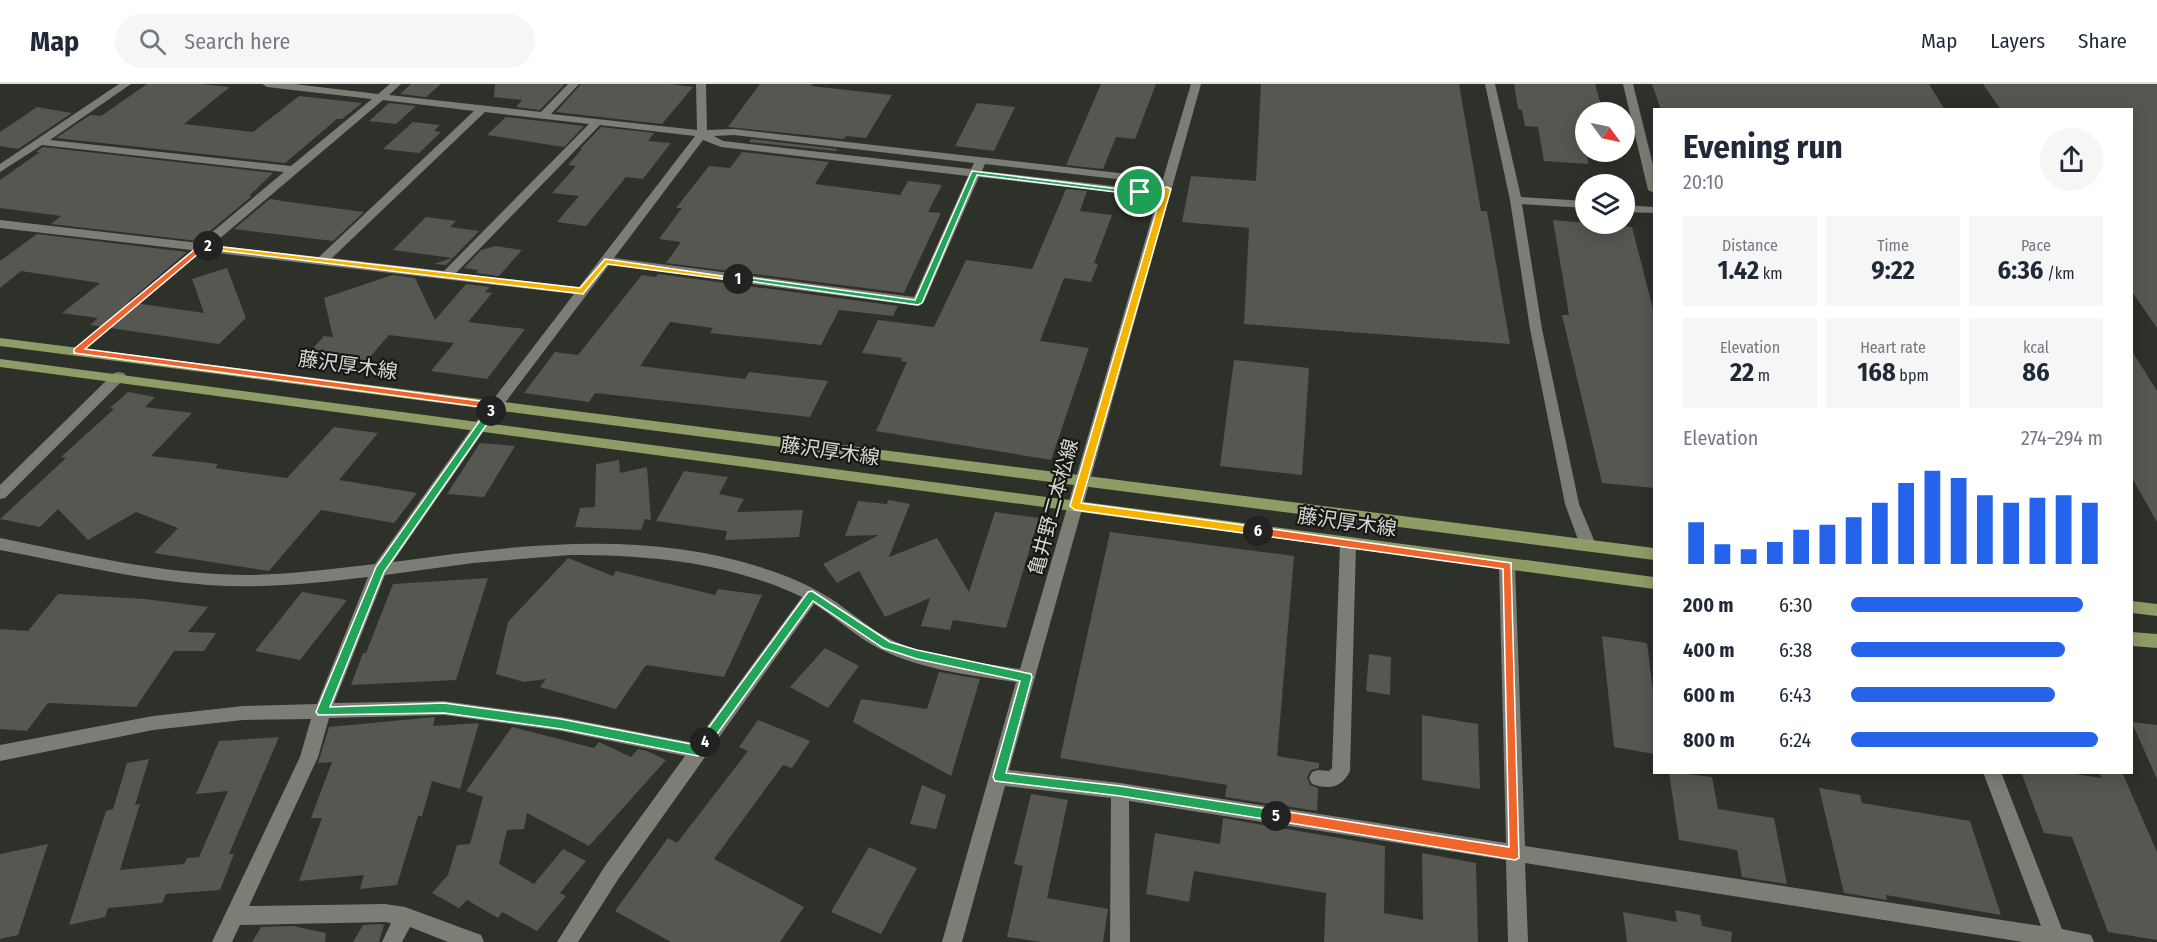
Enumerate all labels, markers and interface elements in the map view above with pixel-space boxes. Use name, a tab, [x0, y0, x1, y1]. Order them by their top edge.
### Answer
search box	[115, 14, 535, 68]
text: Map	[30, 25, 79, 58]
icon: search	[136, 25, 169, 58]
text: Search here	[184, 28, 290, 55]
text: Map	[1921, 28, 1957, 54]
text: Layers	[1990, 28, 2045, 54]
text: Share	[2078, 28, 2127, 54]
north arrow	[1575, 102, 1635, 162]
map controls	[1575, 102, 1635, 234]
text: Evening run	[1683, 127, 1843, 167]
button: share	[2040, 128, 2103, 191]
pin	[1114, 166, 1165, 217]
text: 20:10	[1683, 170, 1724, 194]
button: layers	[1575, 174, 1635, 234]
icon: arrive	[1123, 175, 1156, 208]
pin: 2	[193, 231, 223, 261]
text: 2	[204, 236, 212, 255]
text: Distance	[1722, 236, 1778, 255]
text: Time	[1877, 236, 1909, 255]
text: Pace	[2021, 236, 2051, 255]
text: 1.42	[1717, 255, 1759, 286]
text: 9:22	[1871, 255, 1915, 286]
text: 6:36	[1998, 255, 2043, 286]
pin: 1	[723, 264, 753, 294]
text: km	[1759, 264, 1783, 283]
text: /km	[2043, 264, 2074, 283]
text: 1	[735, 269, 741, 288]
text: Elevation	[1720, 338, 1780, 357]
text: Heart rate	[1860, 338, 1926, 357]
text: kcal	[2023, 338, 2049, 357]
street label: 藤沢厚木線	[297, 346, 399, 384]
text: 22	[1730, 357, 1754, 388]
text: 168	[1857, 357, 1896, 388]
text: 86	[2022, 357, 2050, 388]
text: m	[1754, 366, 1770, 385]
text: bpm	[1896, 366, 1929, 385]
pin: 3	[476, 396, 506, 426]
text: 3	[487, 401, 495, 420]
text: Elevation	[1683, 426, 1758, 450]
text: 274–294 m	[2021, 426, 2103, 450]
street label: 藤沢厚木線	[779, 432, 881, 470]
street label: 亀井野二本松線	[1023, 436, 1083, 578]
street label: 藤沢厚木線	[1296, 503, 1398, 541]
pin: 6	[1243, 516, 1273, 546]
text: 6	[1254, 521, 1262, 540]
text: 200 m	[1683, 593, 1734, 617]
text: 6:30	[1779, 593, 1813, 617]
text: 400 m	[1683, 638, 1735, 662]
text: 6:38	[1779, 638, 1812, 662]
text: 600 m	[1683, 683, 1735, 707]
text: 6:43	[1779, 683, 1811, 707]
pin: 4	[690, 727, 720, 757]
text: 800 m	[1683, 728, 1735, 752]
text: 6:24	[1779, 728, 1811, 752]
text: 4	[701, 732, 709, 751]
pin: 5	[1261, 801, 1291, 831]
text: 5	[1272, 806, 1280, 825]

